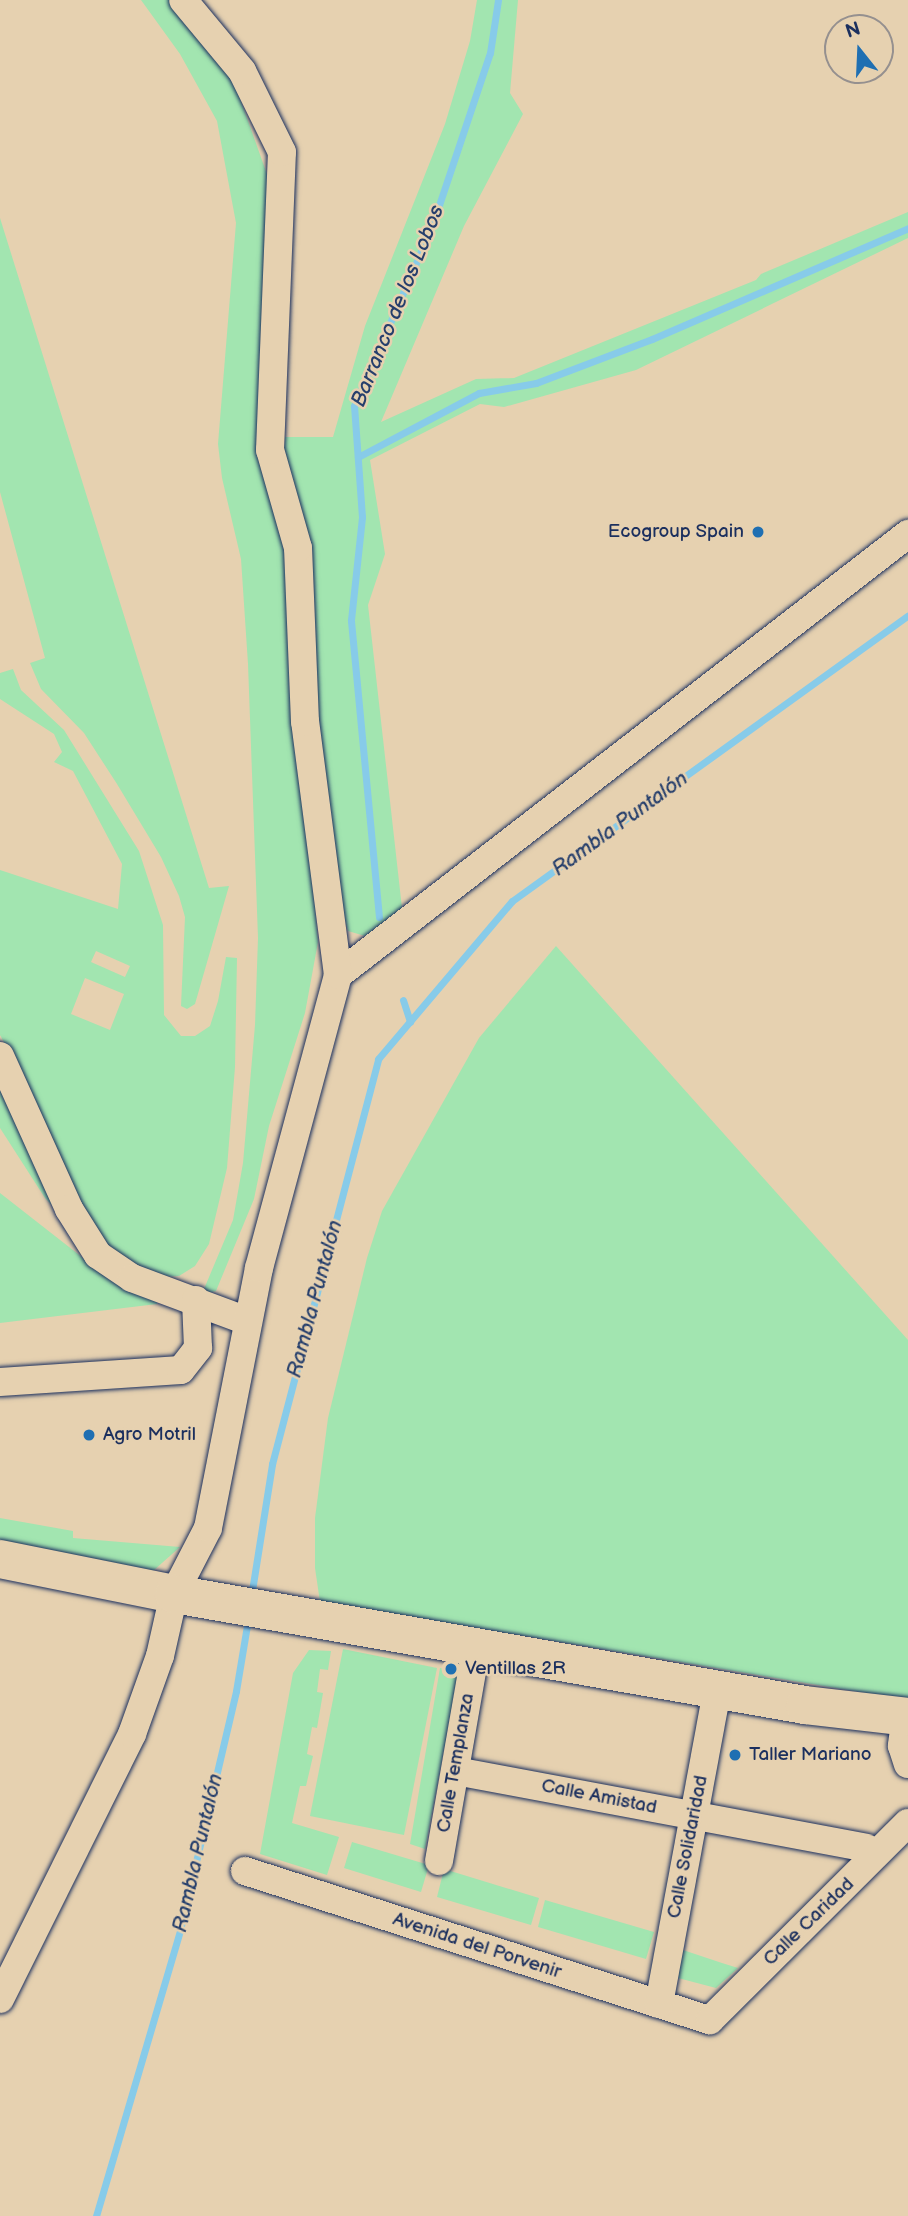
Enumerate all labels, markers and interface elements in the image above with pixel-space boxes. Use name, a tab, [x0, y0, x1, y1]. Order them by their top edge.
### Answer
north arrow	[824, 14, 894, 84]
text: N	[843, 17, 863, 44]
water label: Barranco de los Lobos	[346, 202, 450, 410]
place label: Ecogroup Spain	[607, 521, 744, 543]
marker: Ecogroup Spain	[750, 524, 766, 540]
water label: Rambla Puntalón	[547, 766, 693, 882]
water label: Rambla Puntalón	[282, 1218, 348, 1380]
place label: Agro Motril	[103, 1424, 196, 1446]
marker: Agro Motril	[81, 1427, 97, 1443]
place label: Ventillas 2R	[465, 1658, 566, 1680]
marker: Ventillas 2R	[443, 1661, 459, 1677]
street label: Calle Templanza	[432, 1691, 480, 1835]
place label: Taller Mariano	[749, 1744, 871, 1766]
marker: Taller Mariano	[727, 1747, 743, 1763]
water label: Rambla Puntalón	[168, 1771, 228, 1935]
street label: Calle Solidaridad	[663, 1773, 713, 1921]
street label: Calle Amistad	[539, 1775, 659, 1819]
street label: Calle Caridad	[759, 1873, 859, 1971]
street label: Avenida del Porvenir	[390, 1908, 564, 1984]

